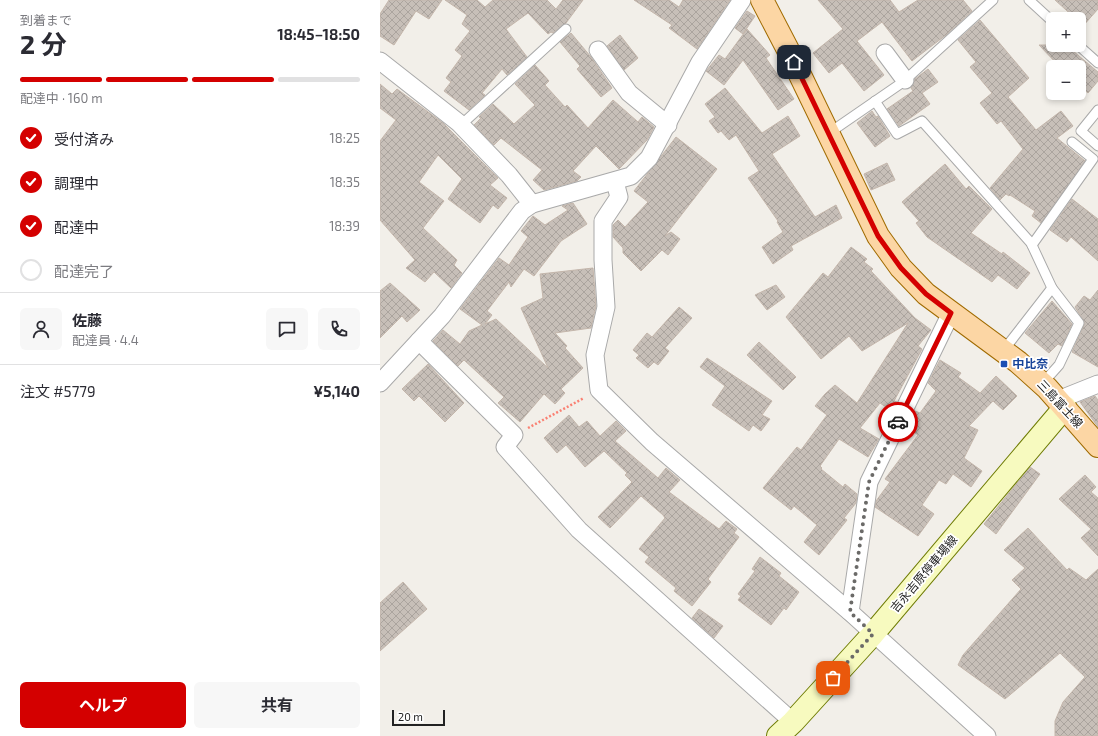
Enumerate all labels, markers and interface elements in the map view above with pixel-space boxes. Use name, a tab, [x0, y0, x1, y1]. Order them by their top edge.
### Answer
text: 到着まで	[20, 12, 72, 28]
map controls	[1046, 12, 1086, 100]
button: +	[1046, 12, 1086, 52]
text: 18:45–18:50	[277, 25, 360, 43]
text: 2 分	[20, 28, 67, 59]
pin	[777, 45, 811, 79]
icon: home	[783, 51, 805, 73]
button: −	[1046, 60, 1086, 100]
text: 配達中 · 160 m	[20, 90, 103, 106]
icon: check	[20, 127, 42, 149]
text: 受付済み	[54, 130, 114, 148]
text: 18:25	[330, 130, 360, 146]
icon: check	[20, 171, 42, 193]
text: 調理中	[54, 174, 99, 192]
text: 18:35	[330, 174, 360, 190]
icon: check	[20, 215, 42, 237]
text: 配達中	[54, 218, 99, 236]
text: 18:39	[329, 218, 360, 234]
text: 配達完了	[54, 262, 114, 280]
button: person	[20, 308, 62, 350]
button: chat	[266, 308, 308, 350]
button: phone	[318, 308, 360, 350]
text: 佐藤	[72, 311, 102, 329]
text: 配達員 · 4.4	[72, 332, 139, 348]
place label: 中比奈	[1012, 356, 1048, 370]
marker: 中比奈	[999, 359, 1009, 369]
street label: 三島富士線	[1035, 377, 1086, 430]
text: 注文 #5779	[20, 382, 96, 400]
text: ¥5,140	[313, 382, 360, 400]
courier	[878, 402, 918, 442]
icon: car	[887, 411, 909, 433]
street label: 吉永吉原停車場線	[887, 532, 959, 615]
pin	[816, 661, 850, 695]
icon: bag	[822, 667, 844, 689]
button: ヘルプ	[20, 682, 186, 728]
button: 共有	[194, 682, 360, 728]
scale bar	[392, 708, 445, 727]
text: 20 m	[398, 710, 423, 723]

